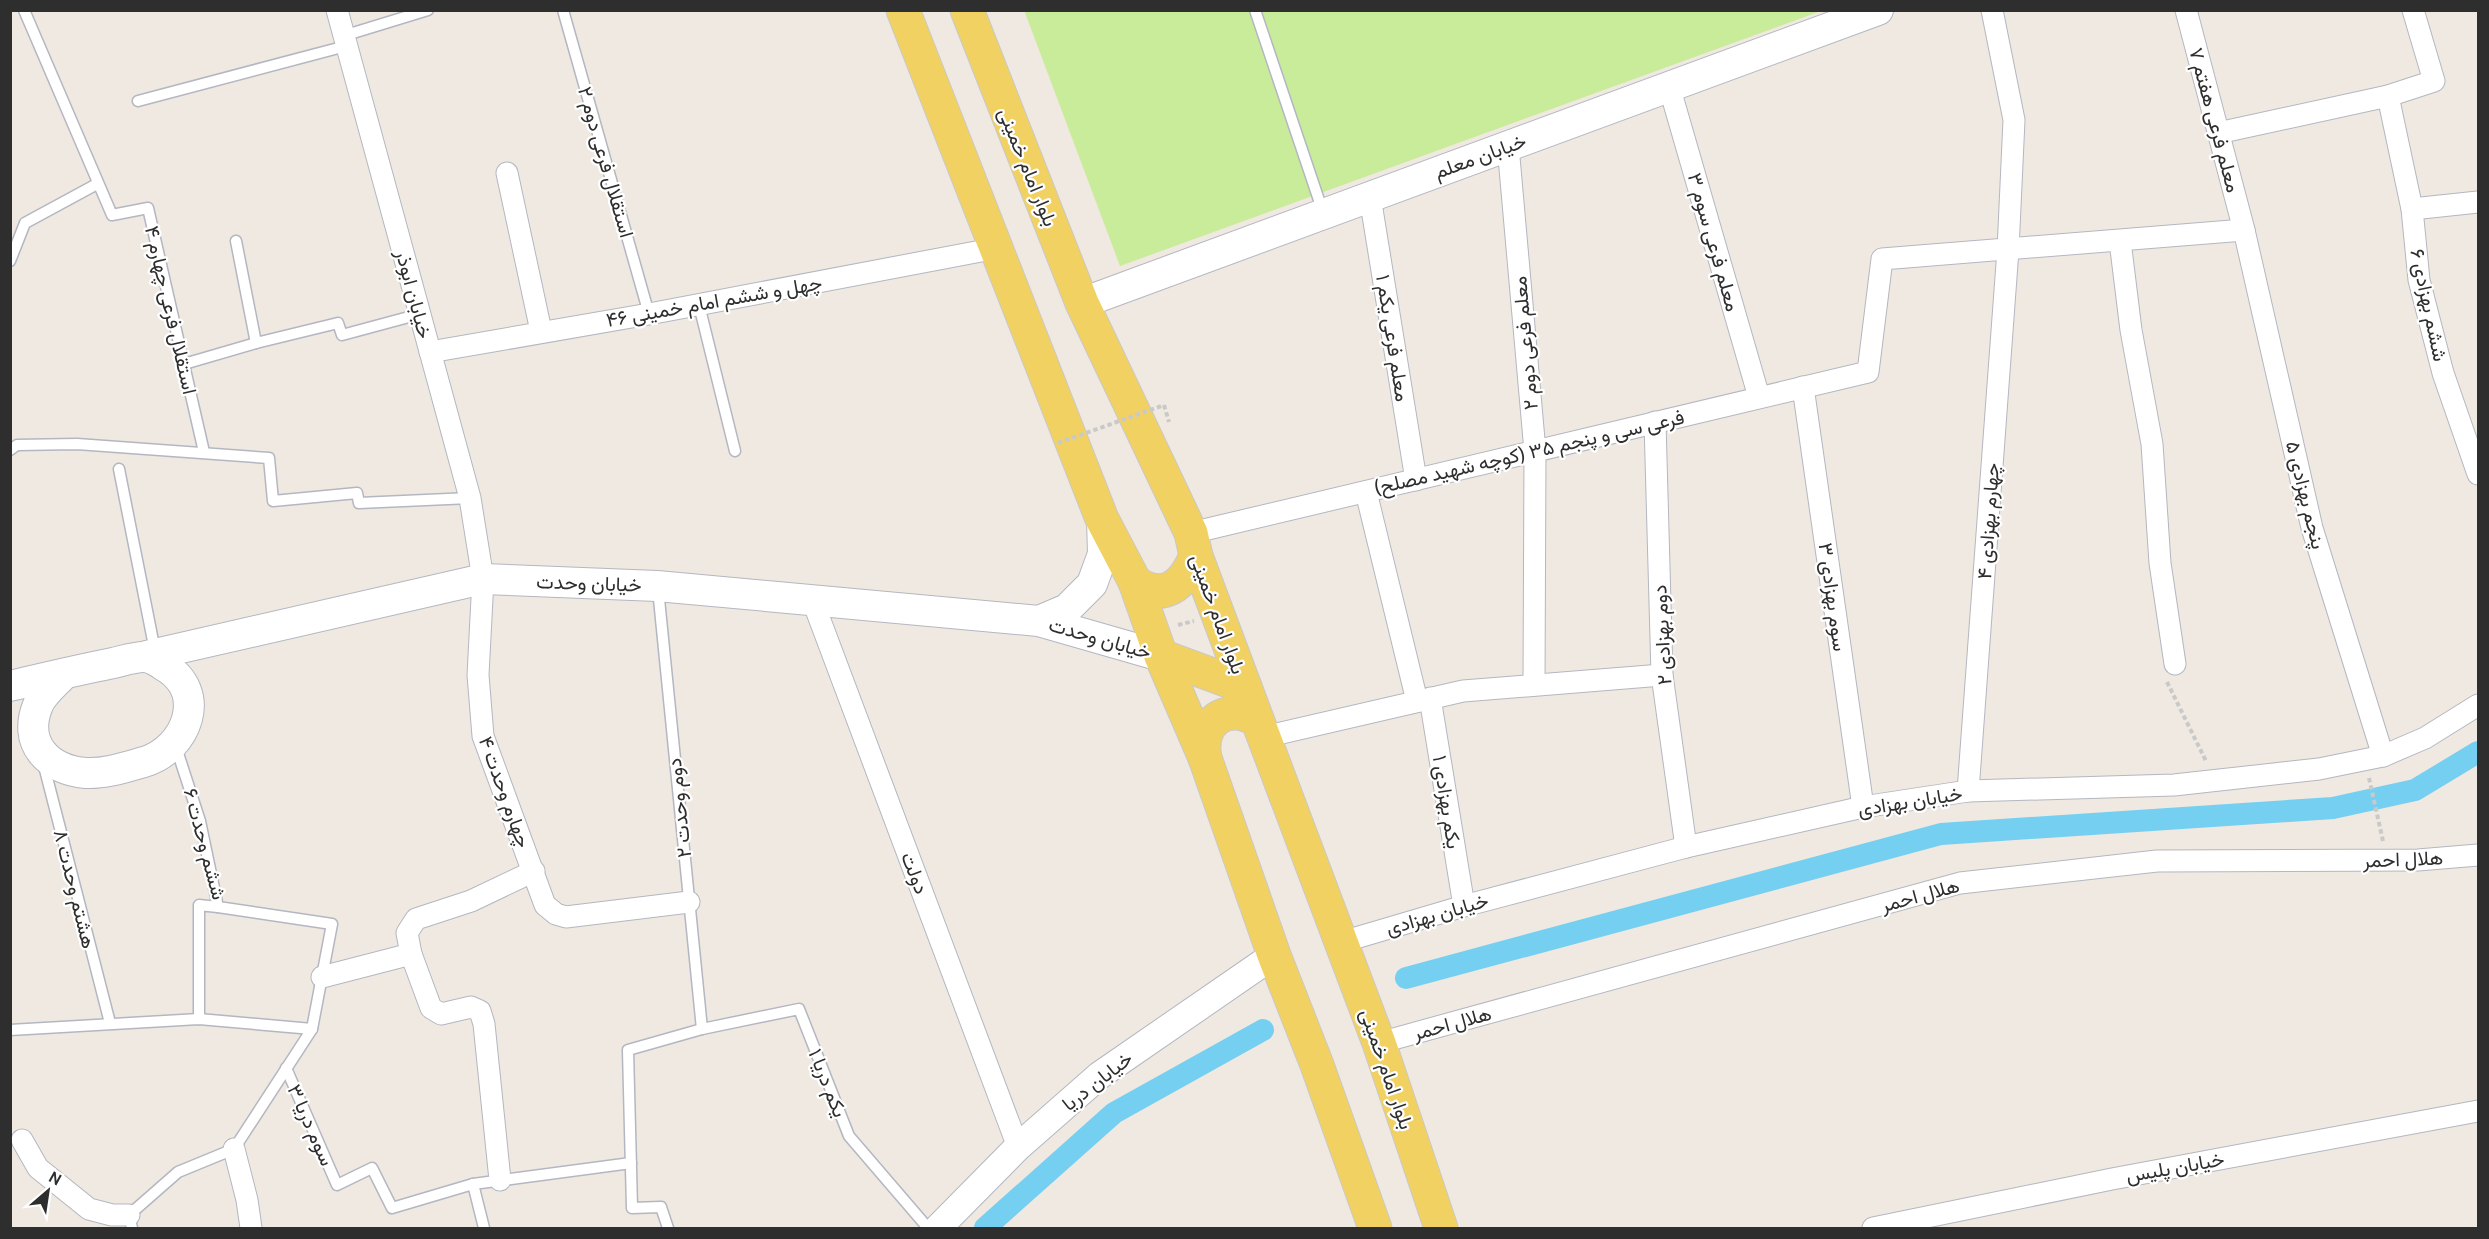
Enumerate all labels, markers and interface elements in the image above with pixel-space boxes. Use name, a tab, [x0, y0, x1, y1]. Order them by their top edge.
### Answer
street label: معلم فرعی هفتم ۷	[2183, 45, 2246, 195]
street label: استقلال فرعی دوم ۲	[572, 84, 639, 241]
street label: بلوار امام خمینی	[992, 104, 1063, 230]
street label: خیابان معلم	[1431, 128, 1530, 185]
street label: معلم فرعی سوم ۳	[1682, 170, 1745, 314]
street label: استقلال فرعی چهارم ۴	[138, 223, 202, 397]
street label: خیابان ابوذر	[389, 246, 437, 341]
street label: ششم بهزادی ۶	[2404, 246, 2453, 364]
street label: چهل و ششم امام خمینی ۴۶	[604, 270, 824, 334]
street label: معلم فرعی یکم ۱	[1370, 273, 1415, 403]
street label: معلم فرعی دوم ۲	[1507, 275, 1544, 411]
street label: فرعی سی و پنجم ۳۵ (کوچه شهید مصلح)	[1371, 405, 1687, 501]
street label: پنجم بهزادی ۵	[2279, 438, 2331, 552]
street label: چهارم بهزادی ۴	[1972, 462, 2006, 580]
street label: سوم بهزادی ۳	[1813, 541, 1852, 653]
street label: بلوار امام خمینی	[1184, 551, 1251, 678]
street label: خیابان وحدت	[536, 569, 642, 598]
street label: دوم بهزادی ۲	[1647, 584, 1678, 686]
street label: خیابان وحدت	[1046, 612, 1154, 665]
street label: چهارم وحدت ۴	[472, 733, 536, 852]
street label: یکم بهزادی ۱	[1427, 753, 1466, 851]
street label: دوم وحدت ۲	[662, 757, 697, 859]
street label: خیابان بهزادی	[1856, 781, 1964, 822]
street label: ششم وحدت ۶	[178, 786, 231, 903]
street label: هشتم وحدت ۸	[48, 827, 101, 951]
street label: هلال احمر	[2361, 846, 2444, 873]
street label: دولت	[895, 849, 934, 898]
street label: هلال احمر	[1877, 873, 1962, 918]
street label: خیابان بهزادی	[1383, 888, 1491, 941]
street label: هلال احمر	[1409, 1001, 1494, 1046]
street label: بلوار امام خمینی	[1354, 1006, 1419, 1133]
street label: یکم دریا ۱	[802, 1045, 853, 1121]
street label: خیابان دریا	[1057, 1046, 1138, 1117]
street label: سوم دریا ۳	[282, 1081, 340, 1170]
street label: خیابان پلیس	[2124, 1147, 2226, 1189]
north arrow	[18, 1161, 78, 1221]
text: N	[45, 1167, 65, 1189]

